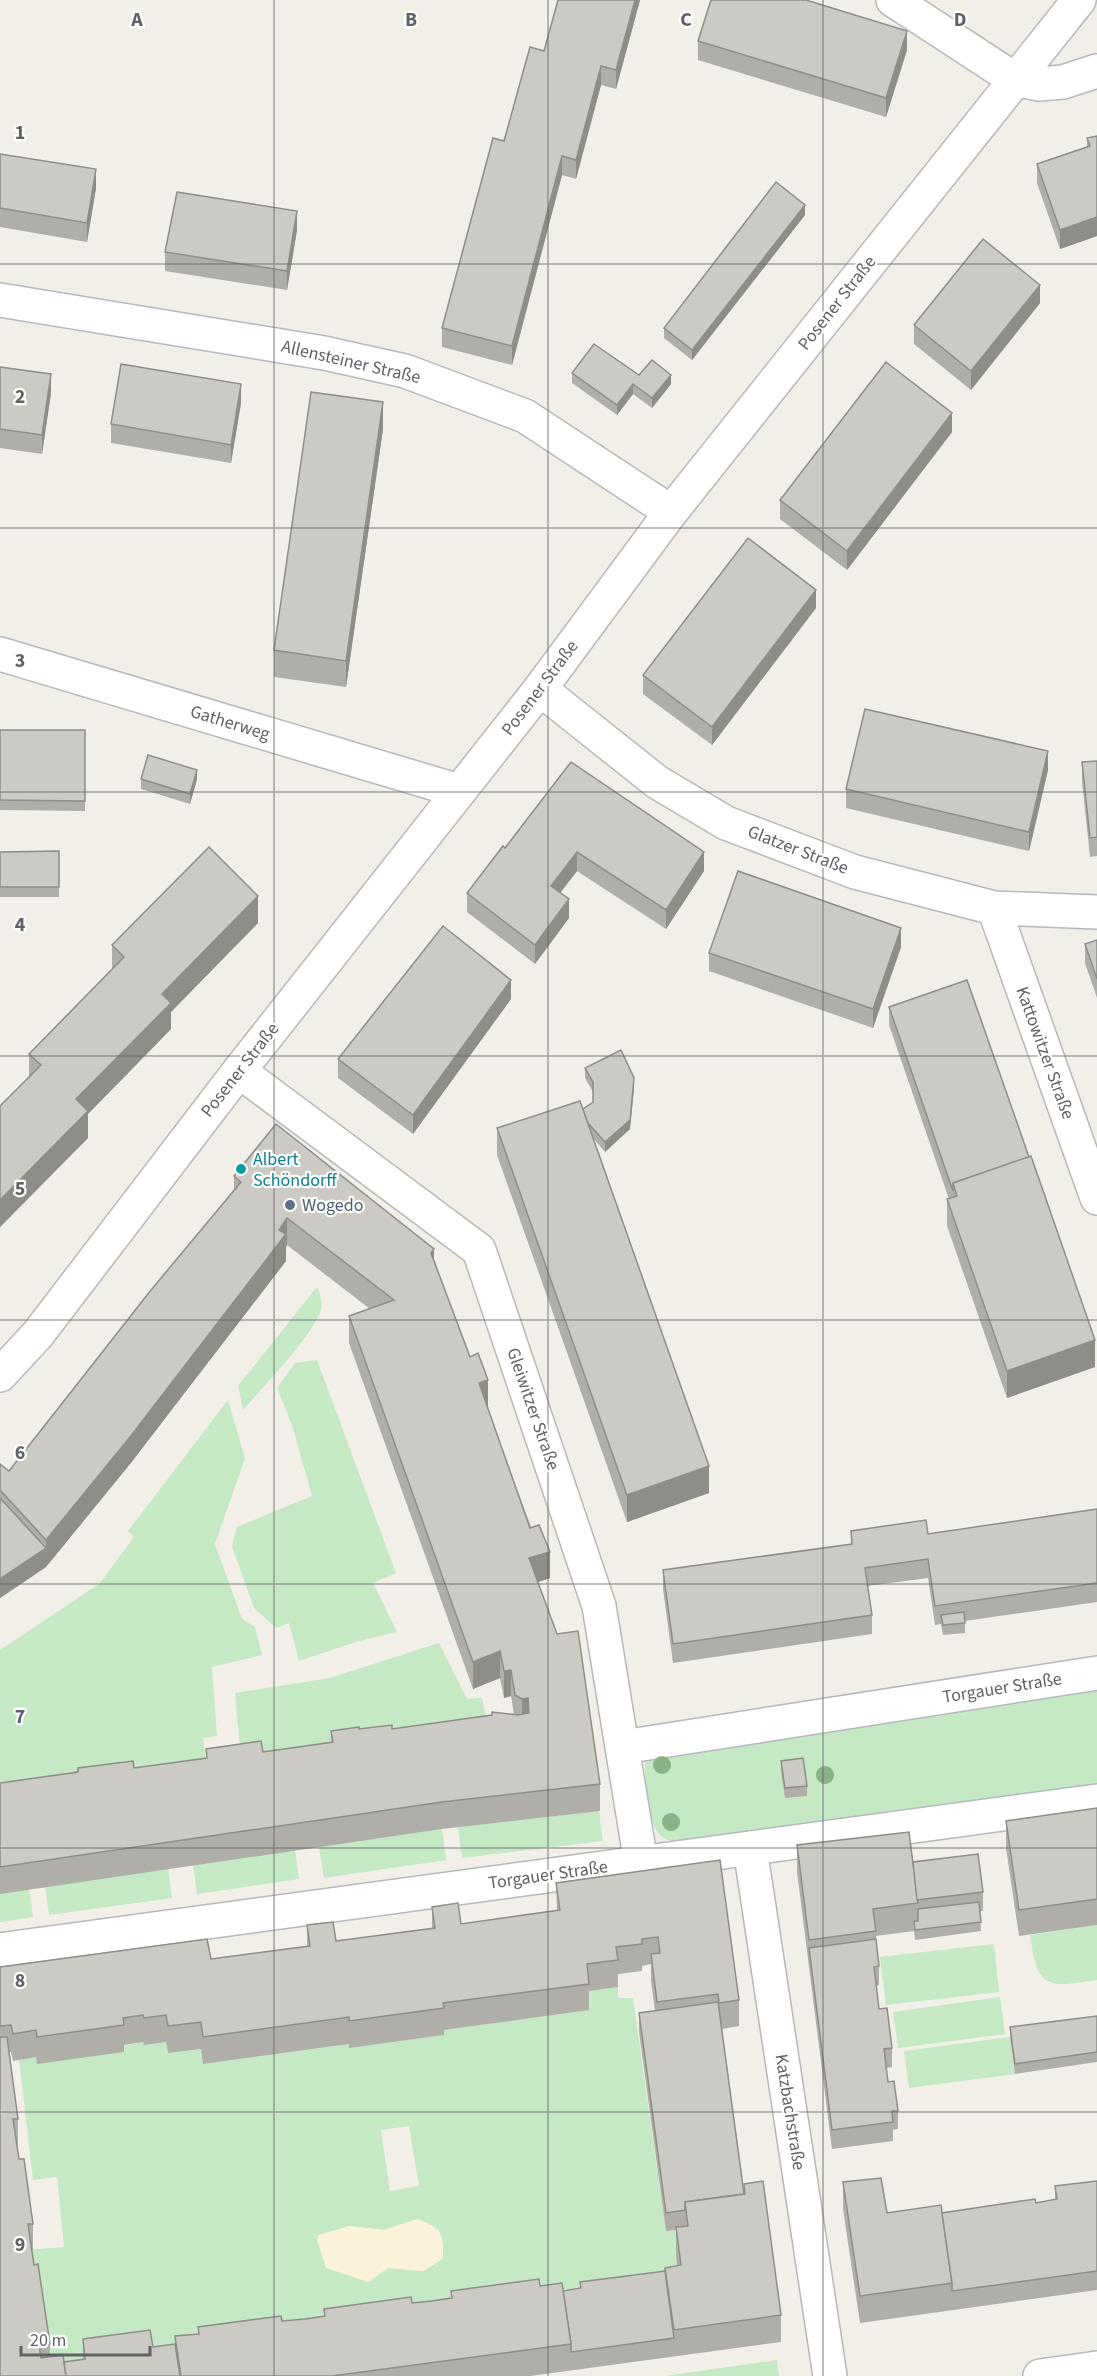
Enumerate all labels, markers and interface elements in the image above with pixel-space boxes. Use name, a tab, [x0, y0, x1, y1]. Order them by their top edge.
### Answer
text: A	[130, 6, 143, 34]
text: B	[405, 6, 417, 34]
text: C	[680, 6, 692, 34]
text: D	[954, 6, 966, 34]
text: 1	[15, 119, 25, 147]
street label: Posener Straße	[792, 250, 882, 356]
street label: Allensteiner Straße	[279, 334, 423, 390]
text: 2	[15, 383, 25, 411]
street label: Posener Straße	[496, 635, 584, 741]
text: 3	[15, 647, 25, 675]
street label: Gatherweg	[187, 699, 273, 747]
street label: Glatzer Straße	[744, 819, 852, 881]
text: 4	[15, 911, 26, 939]
street label: Kattowitzer Straße	[1009, 983, 1081, 1123]
street label: Posener Straße	[195, 1017, 285, 1123]
place label: Albert Schöndorff	[253, 1147, 337, 1193]
marker: Albert Schöndorff	[234, 1162, 248, 1176]
text: 5	[15, 1175, 25, 1203]
place label: Wogedo	[302, 1193, 363, 1218]
marker: Wogedo	[283, 1198, 297, 1212]
street label: Gleiwitzer Straße	[500, 1344, 566, 1474]
text: 6	[15, 1439, 25, 1467]
street label: Torgauer Straße	[941, 1666, 1063, 1710]
text: 7	[15, 1703, 25, 1731]
street label: Torgauer Straße	[487, 1854, 609, 1896]
text: 8	[15, 1967, 25, 1995]
street label: Katzbachstraße	[768, 2052, 812, 2172]
text: 9	[15, 2231, 25, 2259]
scale bar	[21, 2319, 150, 2357]
text: 20 m	[30, 2328, 66, 2353]

